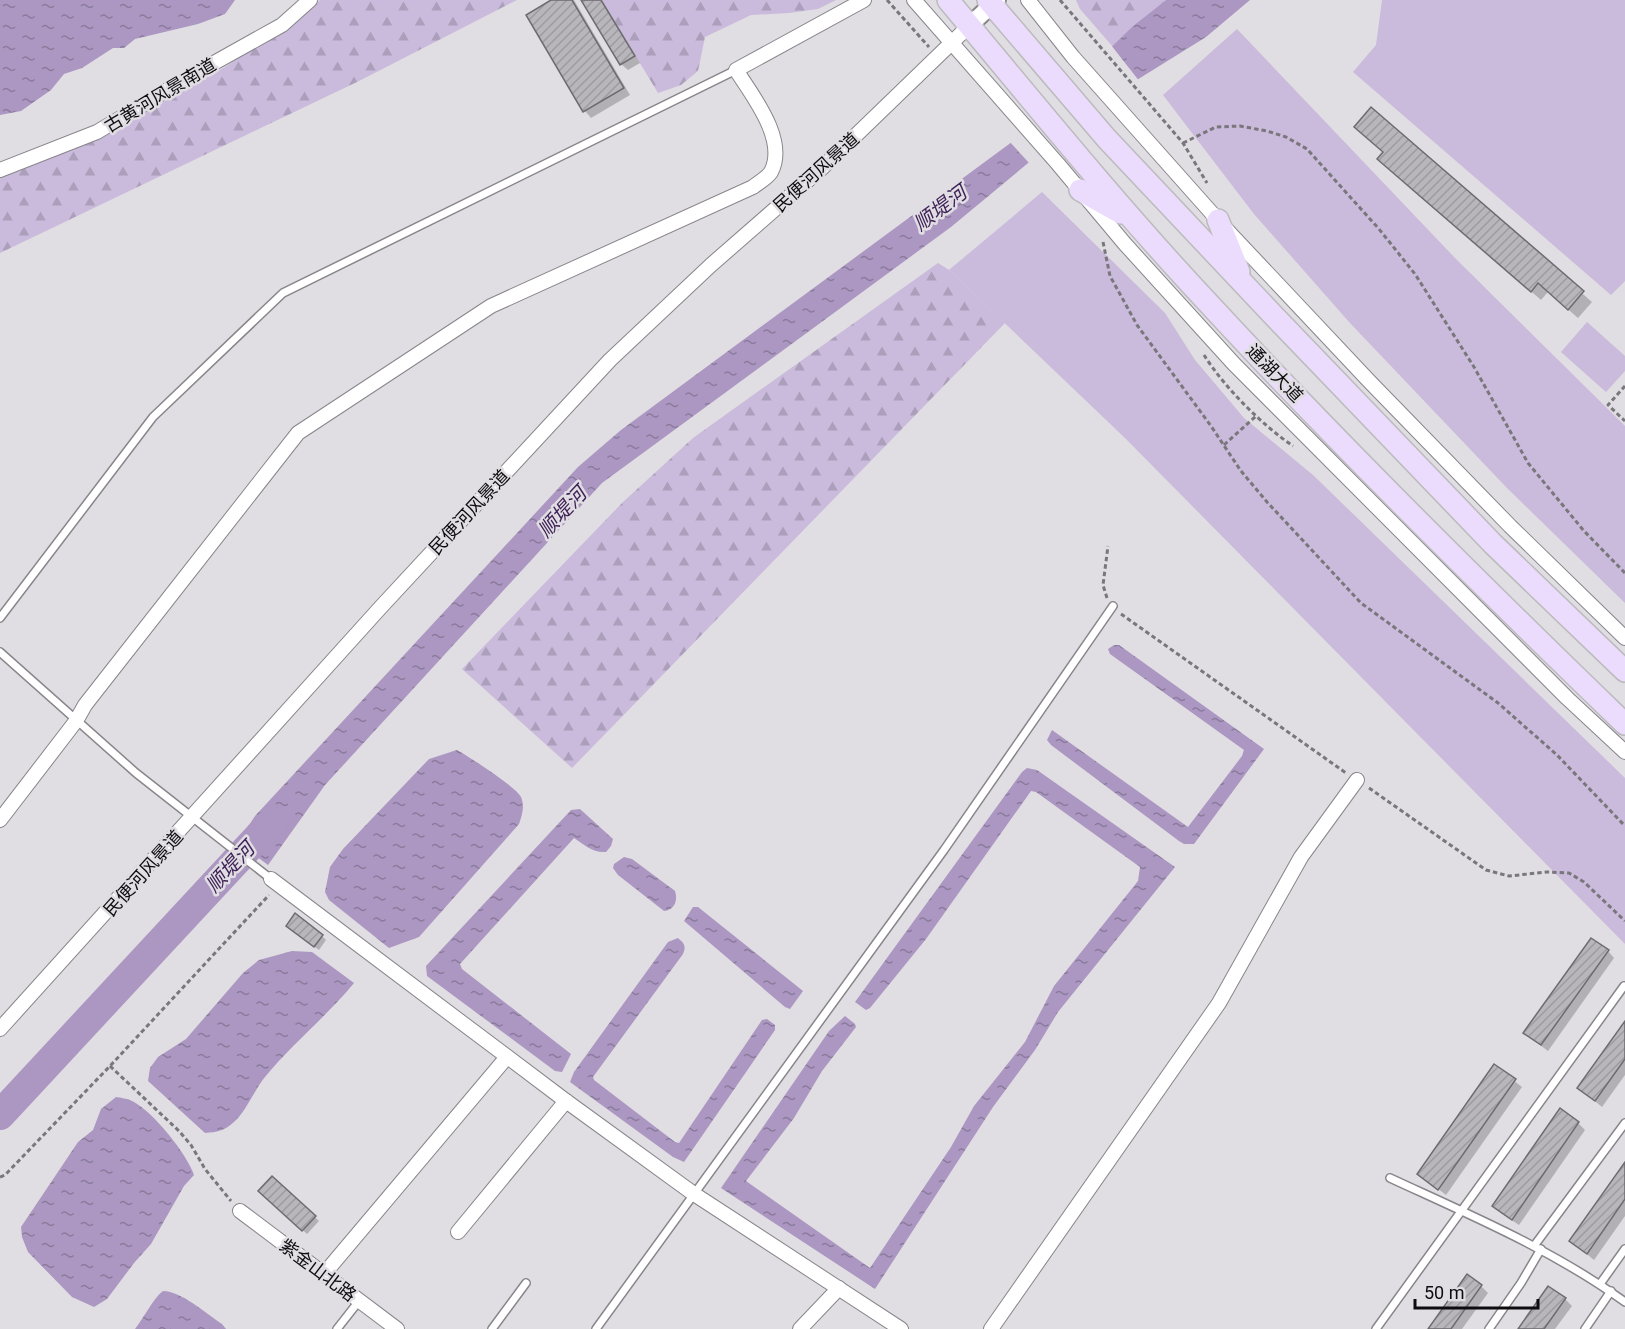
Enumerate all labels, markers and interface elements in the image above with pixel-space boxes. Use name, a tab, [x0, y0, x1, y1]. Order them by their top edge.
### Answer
street label: 古黄河风景南道	[101, 54, 219, 136]
street label: 民便河风景道	[769, 128, 863, 216]
water label: 顺堤河	[909, 178, 974, 236]
street label: 通湖大道	[1242, 340, 1308, 406]
street label: 民便河风景道	[424, 465, 514, 559]
water label: 顺堤河	[533, 479, 594, 542]
street label: 民便河风景道	[99, 826, 187, 920]
water label: 顺堤河	[201, 834, 262, 897]
street label: 紫金山北路	[276, 1235, 360, 1305]
scale bar	[1415, 1272, 1538, 1310]
text: 50 m	[1424, 1282, 1464, 1303]

